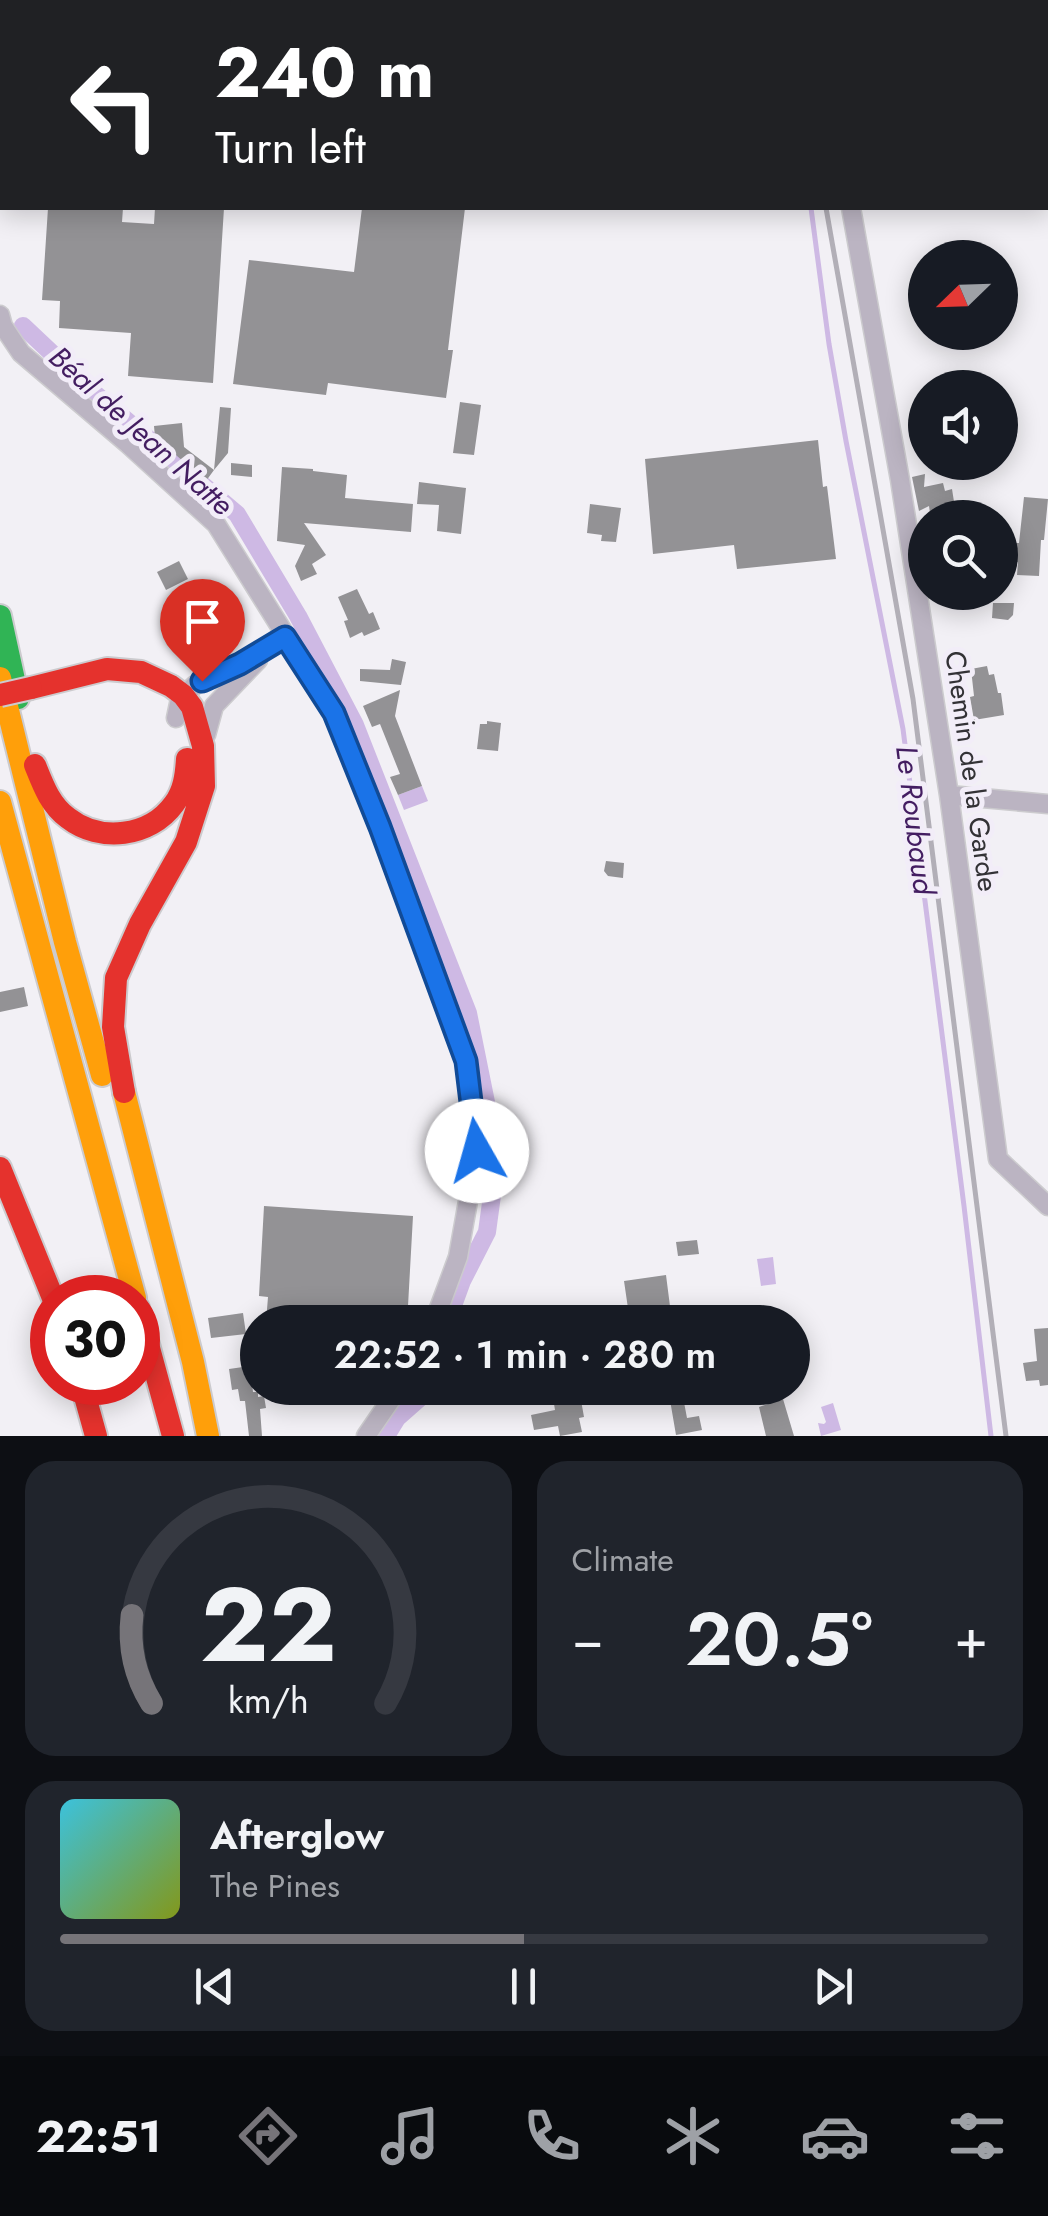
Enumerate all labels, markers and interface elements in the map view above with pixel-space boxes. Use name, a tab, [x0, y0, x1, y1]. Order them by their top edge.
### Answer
text: 240 m	[215, 22, 435, 123]
icon: left	[50, 40, 180, 170]
text: Turn left	[215, 115, 366, 180]
north arrow	[908, 240, 1018, 350]
map controls	[908, 240, 1018, 610]
water label: Béal de Jean Natte	[40, 336, 243, 525]
button: sound	[908, 370, 1018, 480]
button: search	[908, 500, 1018, 610]
pin	[160, 579, 245, 682]
icon: arrive	[175, 594, 230, 649]
street label: Chemin de la Garde	[934, 648, 1009, 894]
water label: Le Roubaud	[885, 743, 946, 898]
position arrow	[425, 1099, 529, 1203]
speed limit sign: 30	[30, 1275, 160, 1405]
text: 22:52 · 1 min · 280 m	[334, 1327, 716, 1382]
text: Climate	[572, 1537, 674, 1583]
text: 22	[200, 1550, 336, 1700]
text: 20.5°	[685, 1585, 873, 1693]
text: −	[572, 1599, 604, 1679]
text: +	[954, 1599, 988, 1679]
text: km/h	[228, 1675, 309, 1726]
text: Afterglow	[210, 1808, 384, 1863]
text: The Pines	[210, 1863, 340, 1909]
icon: previous	[187, 1959, 242, 2014]
icon: pause	[496, 1959, 551, 2014]
icon: next	[806, 1959, 861, 2014]
icon: directions	[233, 2101, 303, 2171]
icon: music	[375, 2101, 445, 2171]
icon: phone	[517, 2101, 587, 2171]
icon: climate	[658, 2101, 728, 2171]
icon: car	[800, 2101, 870, 2171]
icon: filters	[942, 2101, 1012, 2171]
text: 22:51	[36, 2104, 161, 2169]

